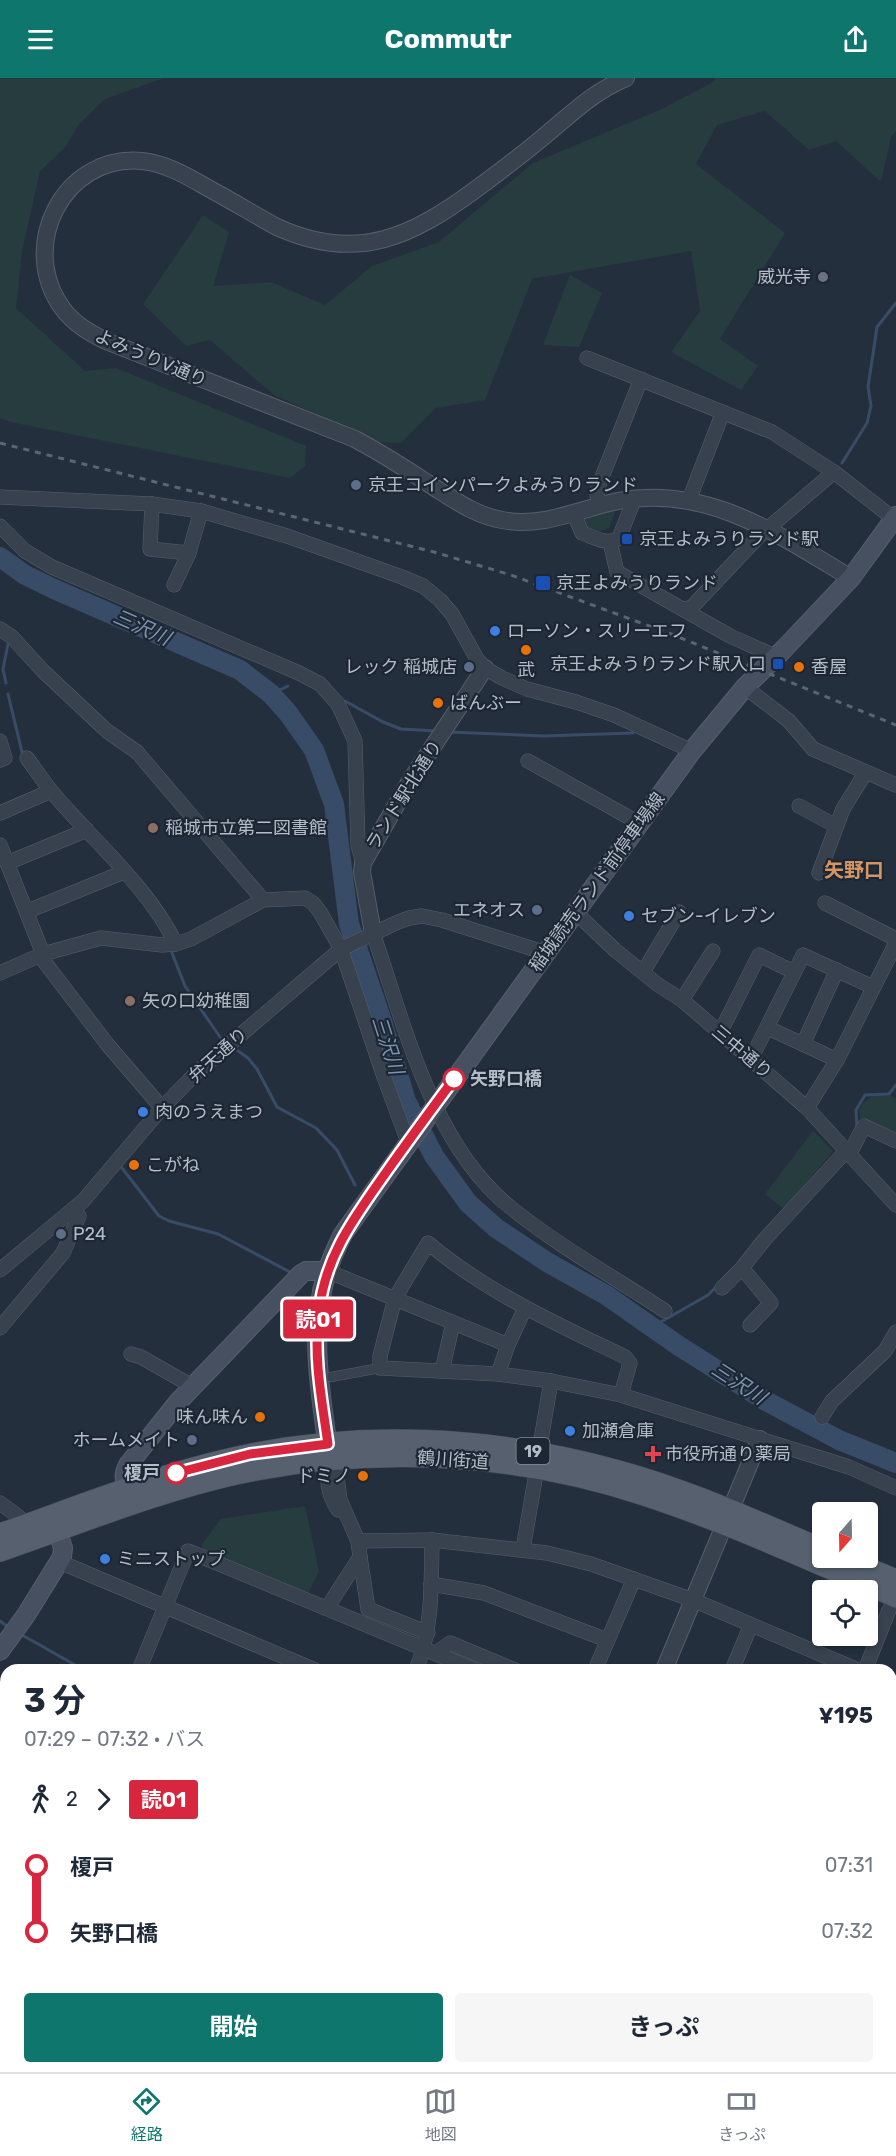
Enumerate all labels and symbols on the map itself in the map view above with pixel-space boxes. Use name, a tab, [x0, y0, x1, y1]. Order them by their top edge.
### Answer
place label: 威光寺	[757, 266, 811, 288]
marker: 威光寺	[816, 270, 830, 284]
street label: よみうりV通り	[92, 324, 210, 392]
place label: 京王コインパークよみうりランド	[368, 474, 638, 496]
marker: 京王コインパークよみうりランド	[349, 478, 363, 492]
place label: 京王よみうりランド駅	[639, 528, 819, 550]
marker: 京王よみうりランド駅	[620, 532, 634, 546]
place label: 京王よみうりランド	[556, 572, 718, 594]
marker: 京王よみうりランド	[534, 574, 552, 592]
water label: 三沢川	[110, 604, 176, 651]
place label: ローソン・スリーエフ	[507, 620, 687, 642]
marker: ローソン・スリーエフ	[488, 624, 502, 638]
marker: 武	[519, 643, 533, 657]
place label: 京王よみうりランド駅入口	[550, 653, 766, 675]
place label: レック 稲城店	[345, 656, 457, 678]
place label: 香屋	[811, 656, 847, 678]
marker: 京王よみうりランド駅入口	[771, 657, 785, 671]
place label: 武	[517, 659, 535, 681]
marker: レック 稲城店	[462, 660, 476, 674]
marker: 香屋	[792, 660, 806, 674]
place label: ばんぶー	[450, 692, 522, 714]
marker: ばんぶー	[431, 696, 445, 710]
street label: ランド駅北通り	[361, 736, 447, 854]
street label: 稲城読売ランド前停車場線	[525, 788, 669, 976]
place label: 稲城市立第二図書館	[165, 817, 327, 839]
marker: 稲城市立第二図書館	[146, 821, 160, 835]
district label: 矢野口	[824, 858, 884, 882]
place label: エネオス	[453, 899, 525, 921]
marker: エネオス	[530, 903, 544, 917]
place label: セブン-イレブン	[641, 905, 776, 927]
marker: セブン-イレブン	[622, 909, 636, 923]
place label: 矢の口幼稚園	[142, 990, 250, 1012]
marker: 矢の口幼稚園	[123, 994, 137, 1008]
water label: 三沢川	[367, 1013, 409, 1079]
street label: 三中通り	[707, 1020, 777, 1084]
street label: 弁天通り	[184, 1023, 252, 1087]
marker: 矢野口橋	[443, 1068, 465, 1090]
place label: 矢野口橋	[470, 1068, 542, 1090]
place label: 肉のうえまつ	[155, 1101, 263, 1123]
marker: 肉のうえまつ	[136, 1105, 150, 1119]
place label: こがね	[146, 1154, 200, 1176]
marker: こがね	[127, 1158, 141, 1172]
place label: P24	[73, 1223, 106, 1245]
marker: P24	[54, 1227, 68, 1241]
line badge: 読01	[284, 1300, 352, 1338]
water label: 三沢川	[707, 1357, 772, 1410]
place label: 味ん味ん	[176, 1406, 248, 1428]
marker: 味ん味ん	[253, 1410, 267, 1424]
place label: 加瀬倉庫	[582, 1420, 654, 1442]
marker: 加瀬倉庫	[563, 1424, 577, 1438]
place label: ホームメイト	[73, 1429, 180, 1451]
marker: ホームメイト	[185, 1433, 199, 1447]
road number: 19	[516, 1438, 550, 1464]
place label: 市役所通り薬局	[665, 1443, 791, 1465]
street label: 鶴川街道	[416, 1447, 490, 1473]
marker: 市役所通り薬局	[646, 1447, 660, 1461]
place label: 榎戸	[124, 1462, 160, 1484]
marker: 榎戸	[165, 1462, 187, 1484]
place label: ドミノ	[297, 1465, 351, 1487]
marker: ドミノ	[356, 1469, 370, 1483]
north arrow	[812, 1502, 878, 1568]
place label: ミニストップ	[117, 1548, 225, 1570]
marker: ミニストップ	[98, 1552, 112, 1566]

